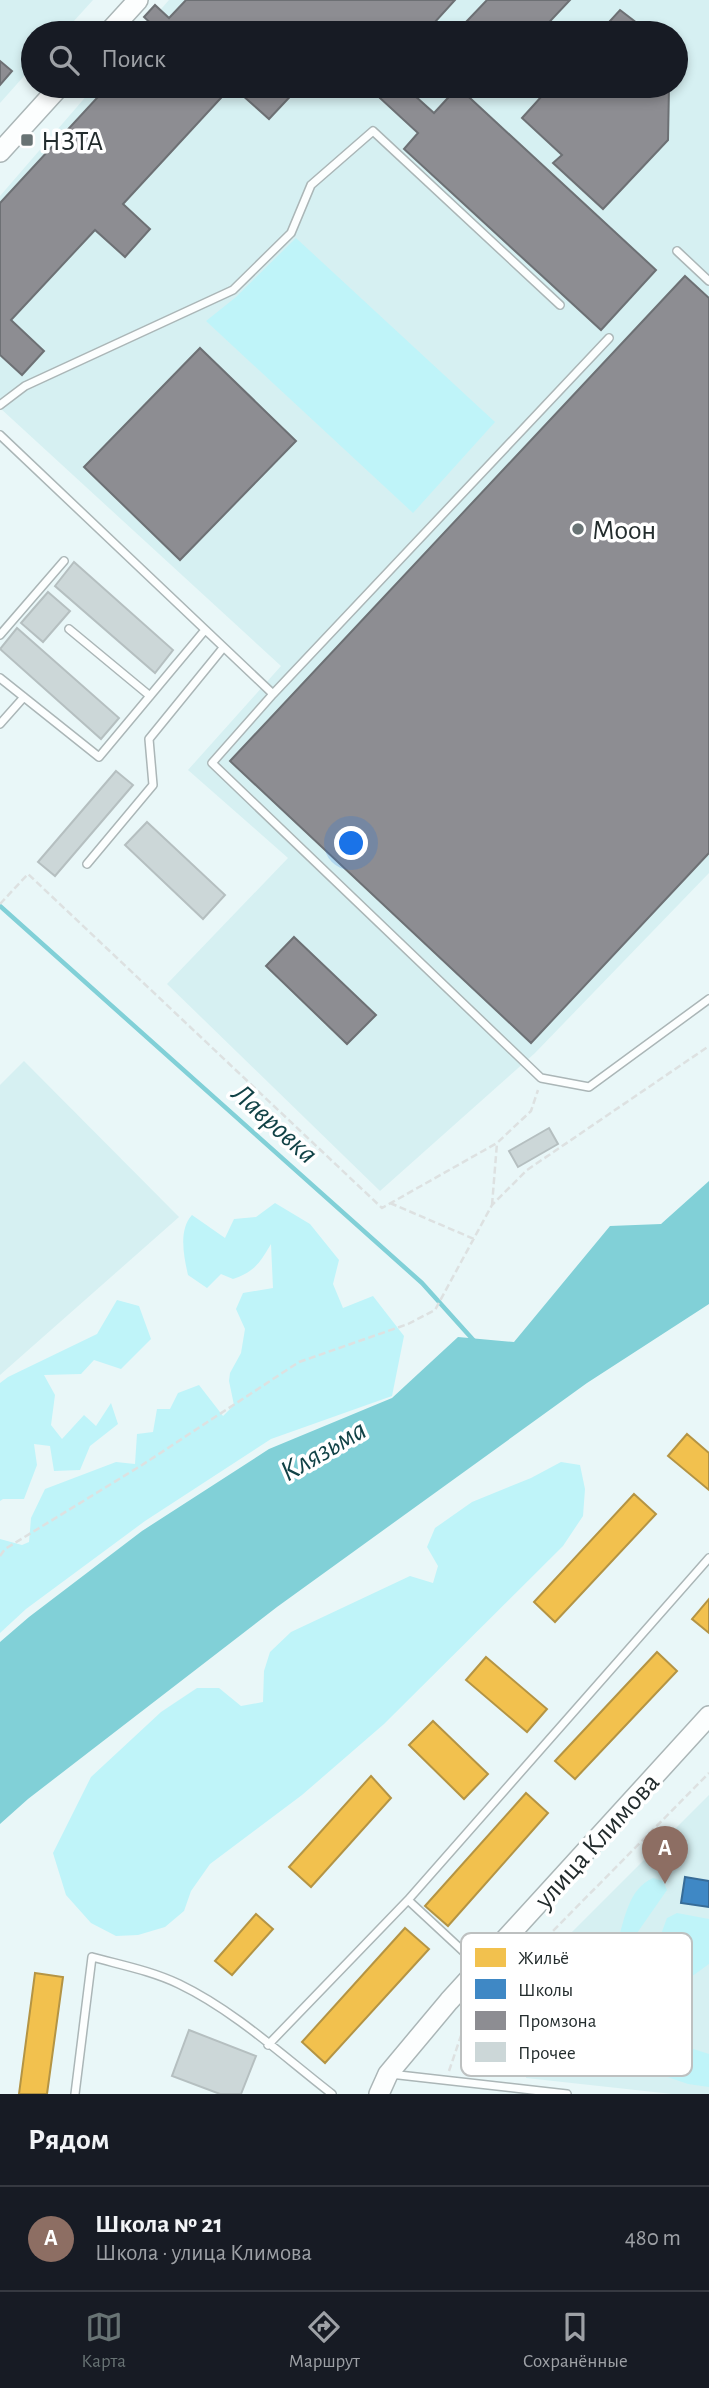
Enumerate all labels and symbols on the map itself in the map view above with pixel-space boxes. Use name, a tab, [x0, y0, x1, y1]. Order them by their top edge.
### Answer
place label: НЗТА	[41, 128, 103, 156]
marker: НЗТА	[19, 132, 35, 148]
place label: Моон	[592, 517, 656, 545]
marker: Моон	[570, 521, 586, 537]
your location	[334, 826, 368, 860]
water label: Лавровка	[225, 1077, 323, 1170]
water label: Клязьма	[276, 1415, 371, 1487]
street label: улица Климова	[529, 1768, 665, 1915]
pin: A	[642, 1826, 688, 1884]
legend	[461, 1933, 692, 2076]
text: Жильё	[518, 1949, 569, 1968]
text: Школы	[518, 1981, 573, 2000]
text: Промзона	[518, 2012, 597, 2031]
text: Прочее	[518, 2044, 576, 2063]

